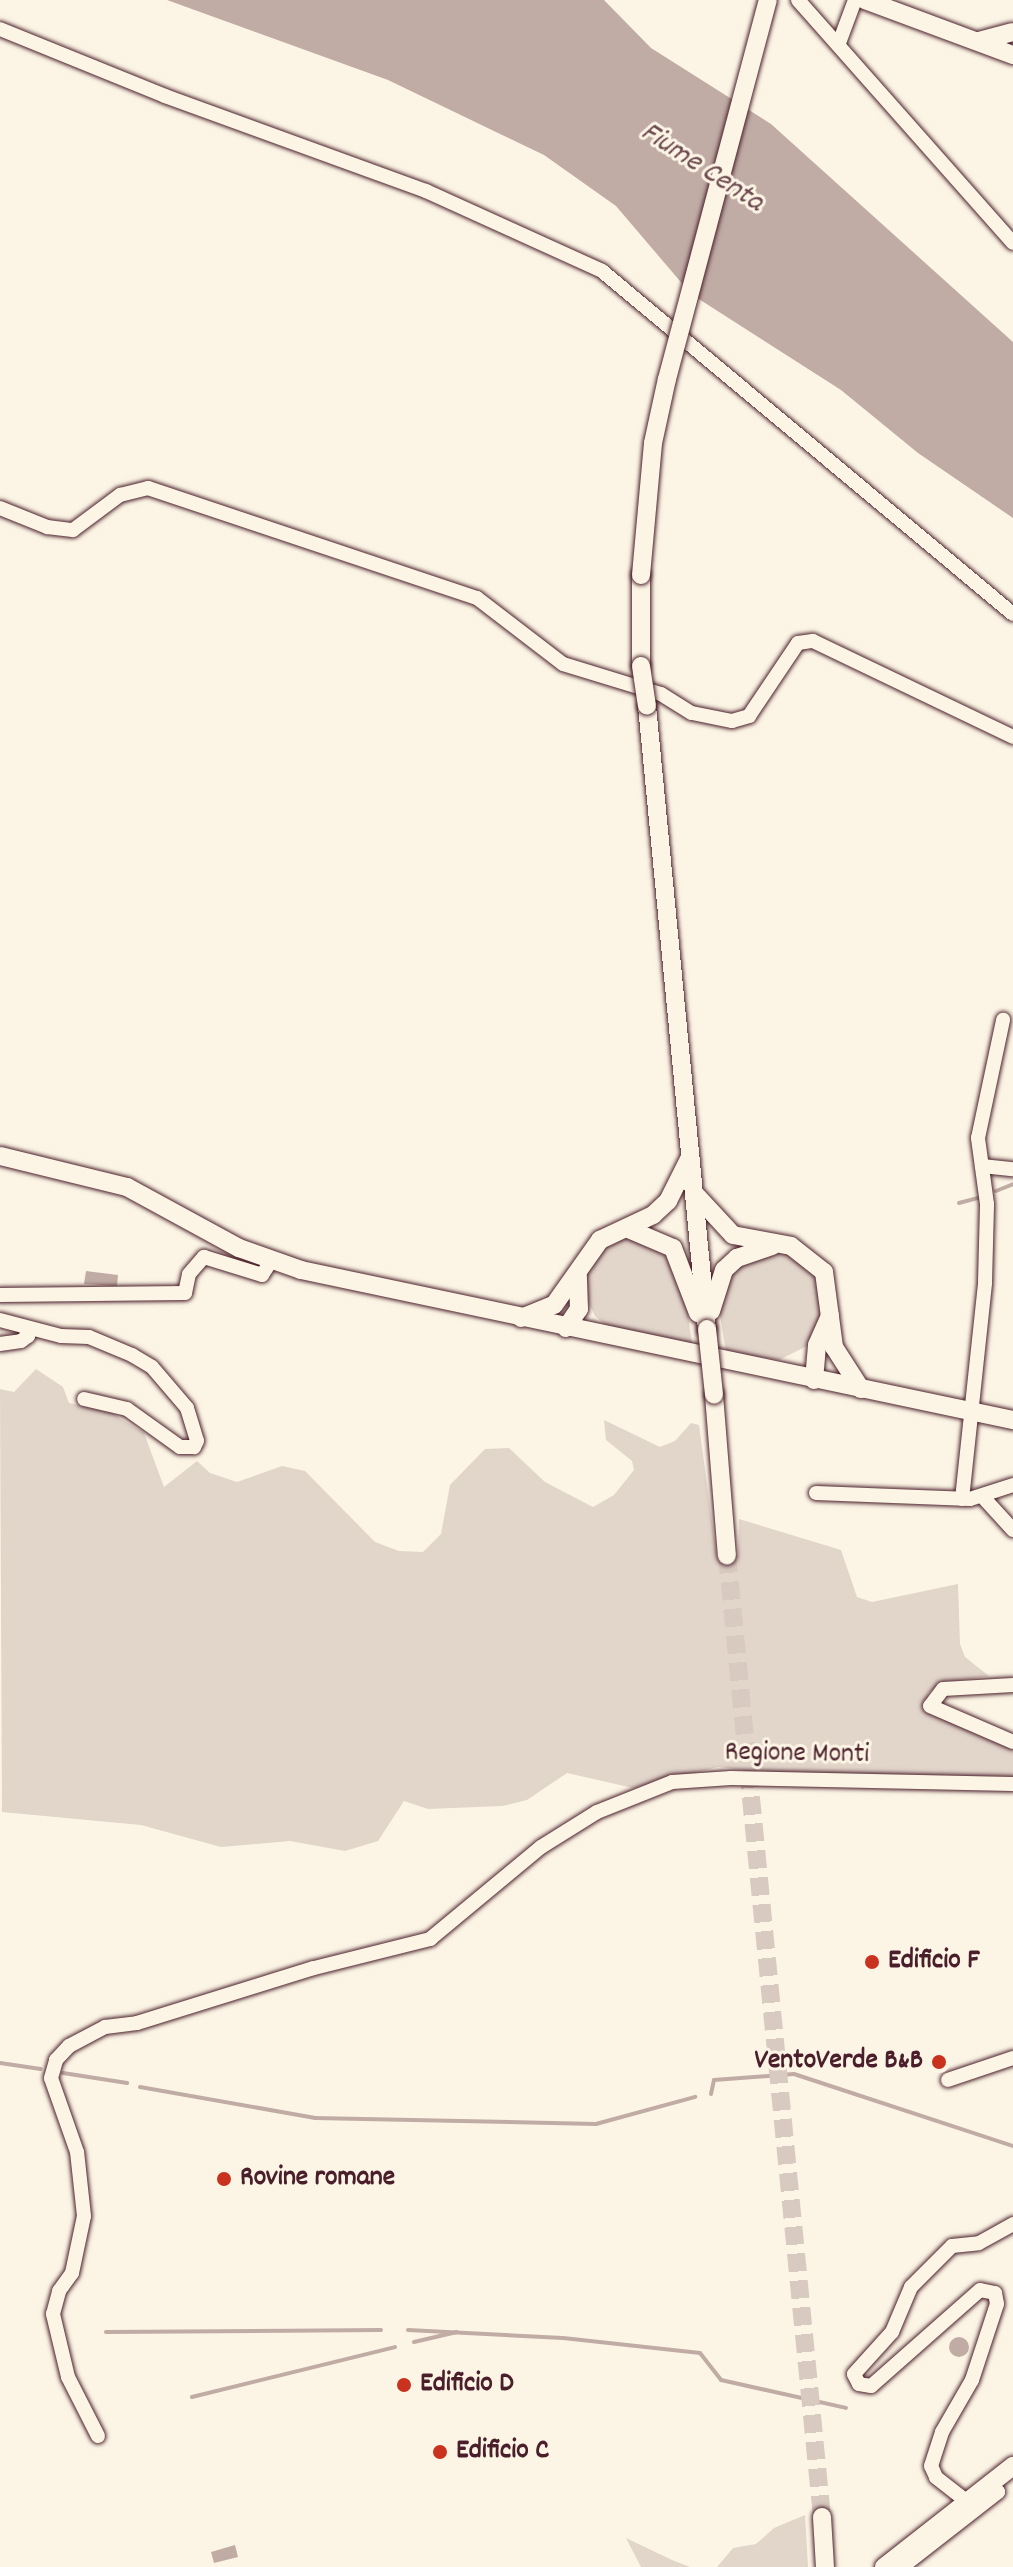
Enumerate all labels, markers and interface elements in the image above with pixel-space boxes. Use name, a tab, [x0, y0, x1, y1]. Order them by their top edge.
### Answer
water label: Fiume Centa	[633, 116, 769, 222]
street label: Regione Monti	[724, 1737, 870, 1773]
place label: Edificio F	[888, 1945, 980, 1979]
marker: Edificio F	[863, 1953, 881, 1971]
place label: VentoVerde B&B	[755, 2045, 923, 2079]
marker: VentoVerde B&B	[930, 2053, 948, 2071]
place label: Rovine romane	[240, 2162, 395, 2196]
marker: Rovine romane	[215, 2170, 233, 2188]
place label: Edificio D	[420, 2368, 514, 2402]
marker: Edificio D	[395, 2376, 413, 2394]
place label: Edificio C	[456, 2435, 549, 2469]
marker: Edificio C	[431, 2443, 449, 2461]

